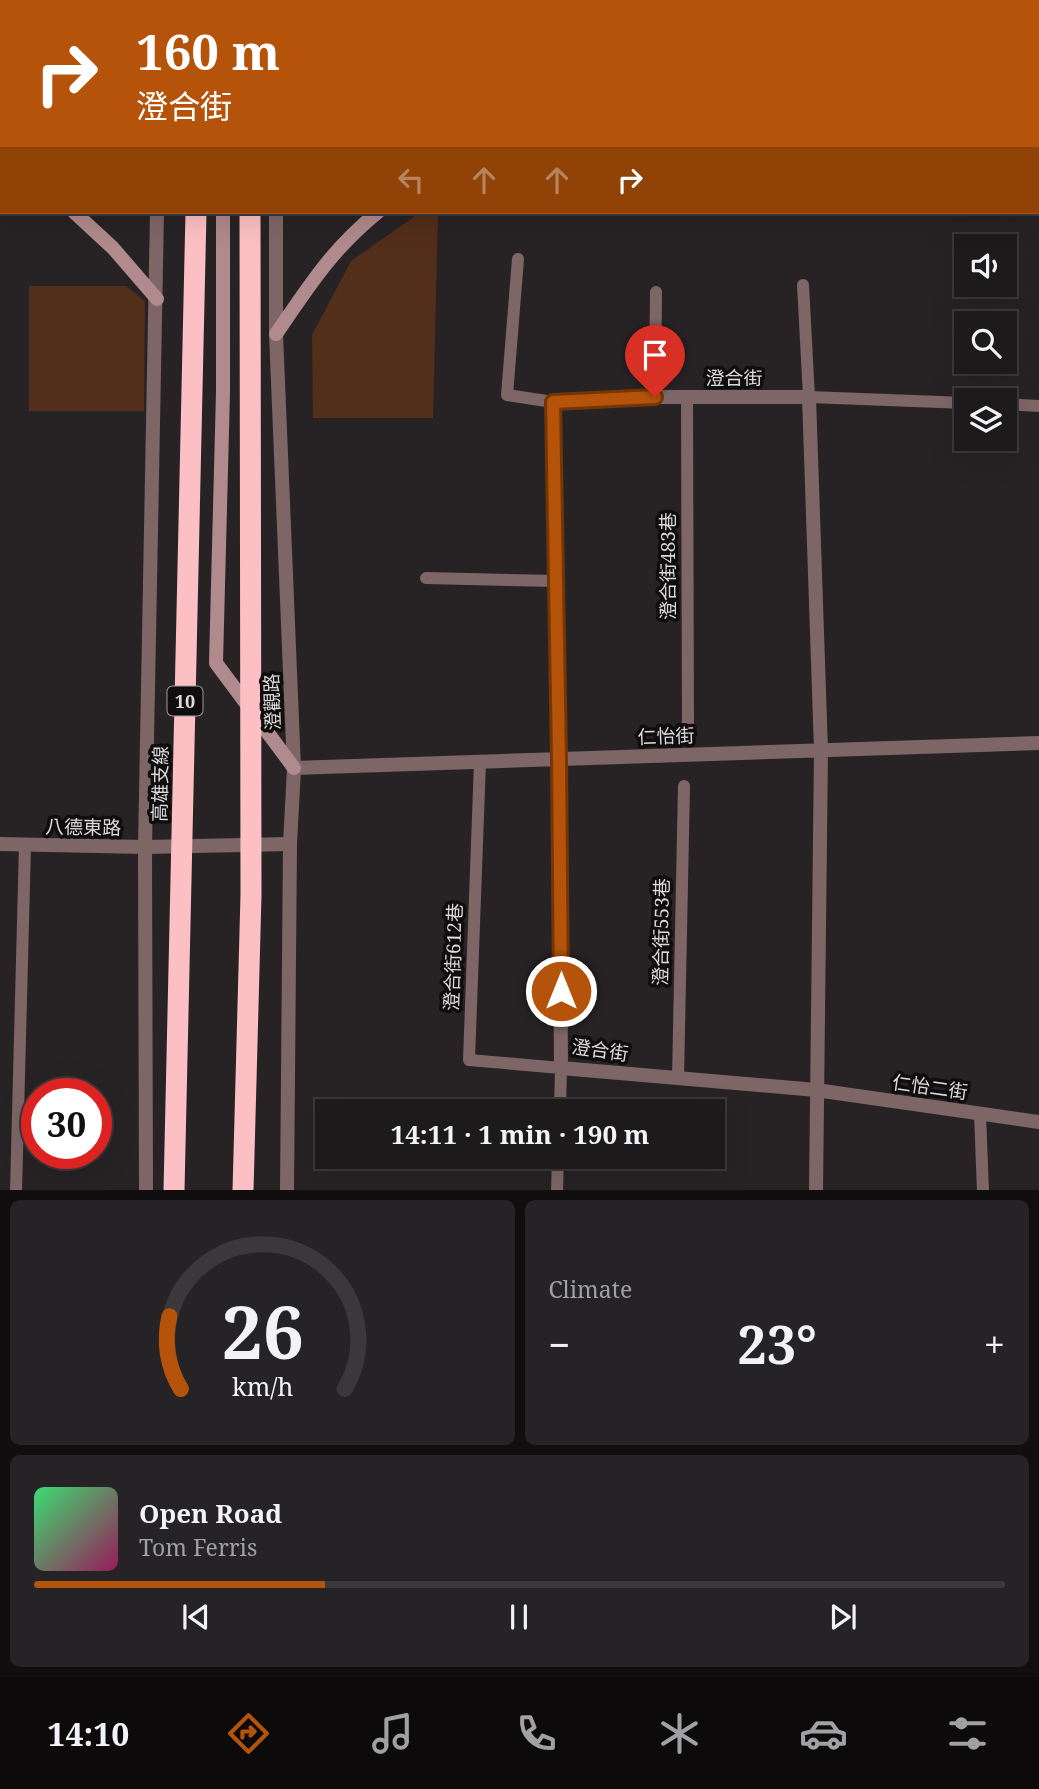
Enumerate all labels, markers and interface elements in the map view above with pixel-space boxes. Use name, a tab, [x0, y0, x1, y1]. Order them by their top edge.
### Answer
text: 160 m	[136, 18, 280, 84]
icon: right	[21, 28, 112, 119]
text: 澄合街	[136, 84, 232, 127]
icon: left	[392, 161, 430, 199]
icon: ahead	[465, 161, 503, 199]
icon: ahead	[538, 161, 576, 199]
icon: right	[611, 161, 649, 199]
map controls	[954, 234, 1017, 451]
button: sound	[954, 234, 1017, 297]
button: search	[954, 311, 1017, 374]
pin	[625, 325, 685, 397]
icon: arrive	[636, 336, 674, 374]
street label: 澄合街	[705, 365, 763, 391]
button: layers	[954, 388, 1017, 451]
street label: 澄合街483巷	[655, 512, 681, 620]
street label: 澄觀路	[258, 673, 286, 731]
road number: 10	[168, 686, 202, 716]
street label: 仁怡街	[637, 722, 695, 750]
street label: 高雄支線	[146, 746, 174, 822]
street label: 八德東路	[45, 813, 121, 841]
street label: 澄合街553巷	[647, 878, 675, 986]
street label: 澄合街612巷	[438, 903, 468, 1011]
position arrow	[524, 954, 598, 1028]
street label: 澄合街	[570, 1033, 630, 1067]
street label: 仁怡二街	[891, 1069, 969, 1105]
speed limit sign: 30	[21, 1078, 112, 1169]
text: 14:11 · 1 min · 190 m	[390, 1116, 650, 1152]
text: Climate	[549, 1273, 632, 1305]
text: 26	[221, 1281, 303, 1380]
text: 23°	[737, 1308, 817, 1379]
text: −	[549, 1318, 571, 1370]
text: +	[984, 1318, 1005, 1370]
text: km/h	[232, 1368, 293, 1402]
text: Open Road	[139, 1495, 282, 1531]
text: Tom Ferris	[139, 1531, 257, 1563]
icon: previous	[177, 1598, 215, 1636]
icon: pause	[500, 1598, 538, 1636]
icon: next	[824, 1598, 862, 1636]
icon: directions	[224, 1709, 273, 1758]
icon: music	[368, 1709, 417, 1758]
icon: phone	[512, 1709, 561, 1758]
icon: climate	[655, 1709, 704, 1758]
icon: car	[799, 1709, 848, 1758]
icon: filters	[943, 1709, 992, 1758]
text: 14:10	[47, 1712, 129, 1755]

